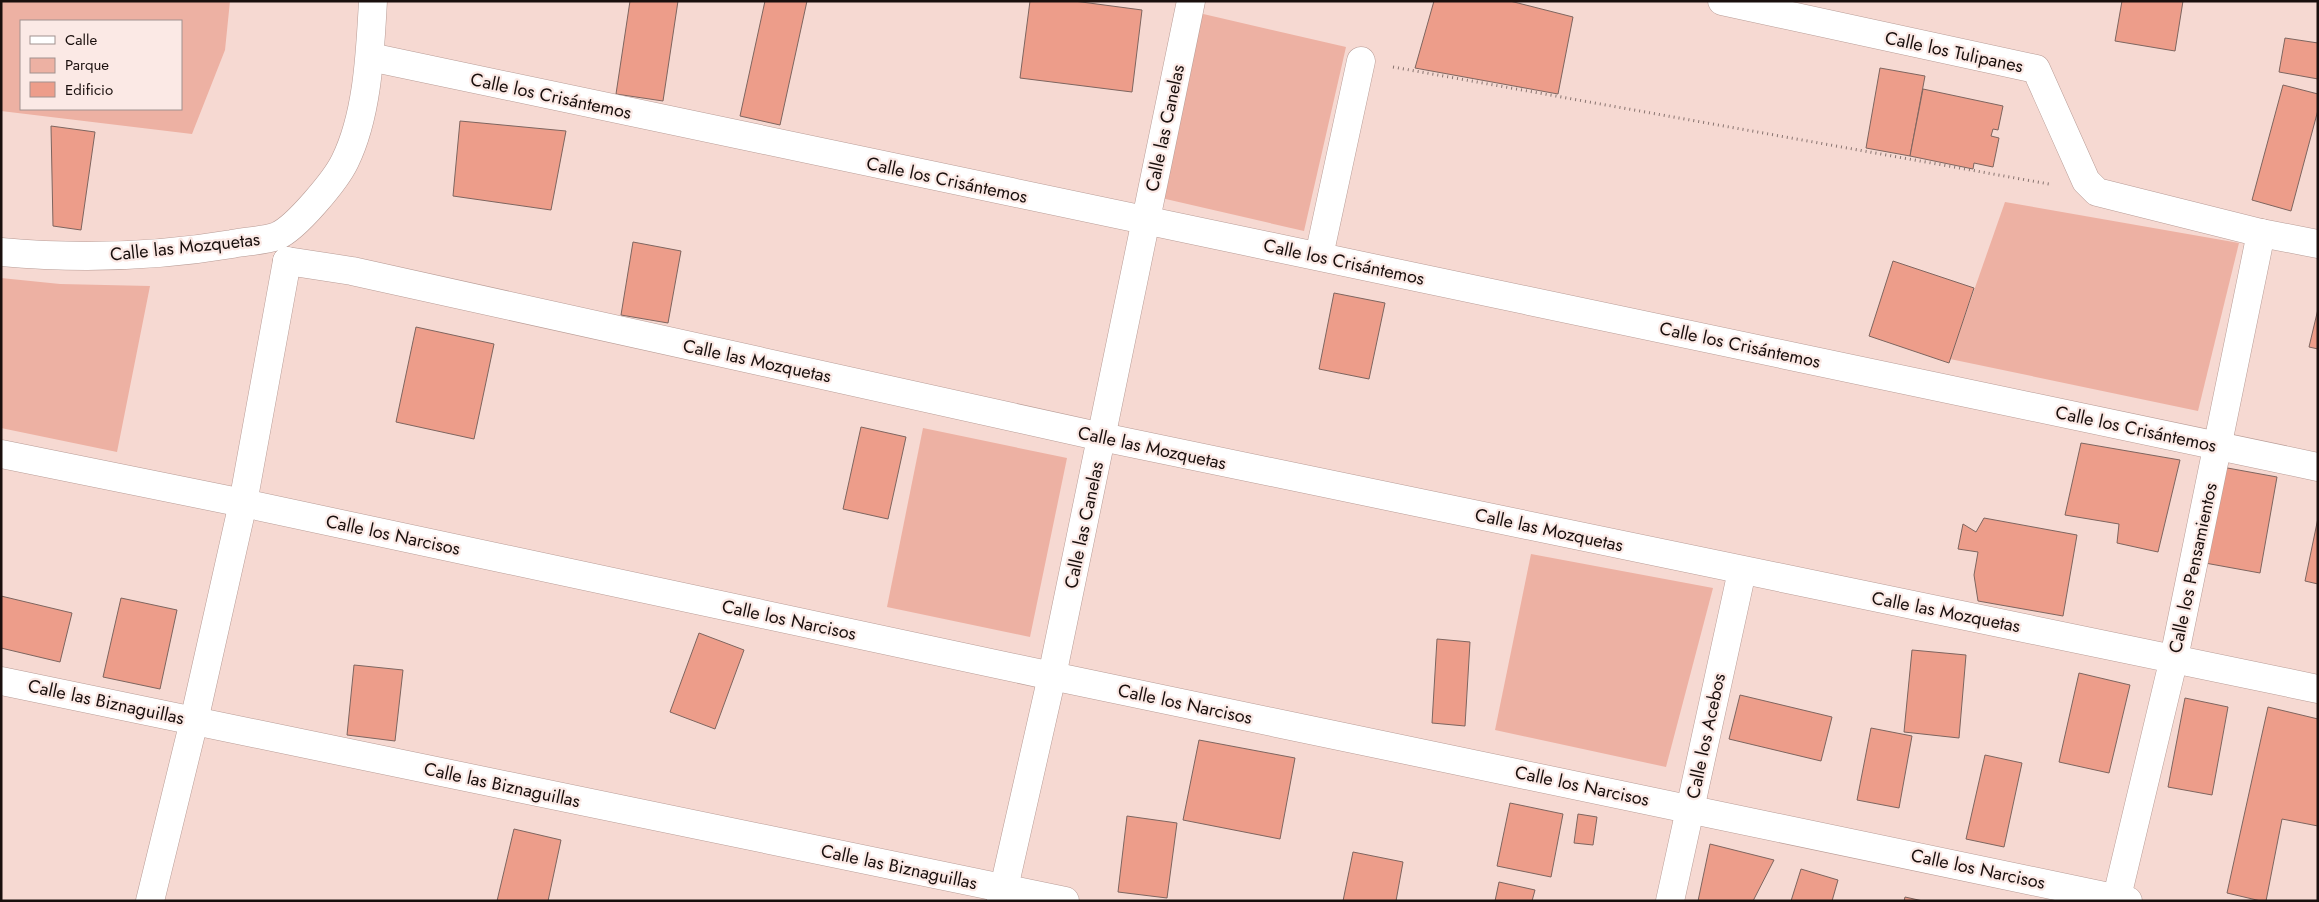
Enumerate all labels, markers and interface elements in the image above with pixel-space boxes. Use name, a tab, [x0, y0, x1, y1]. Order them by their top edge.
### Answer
legend	[20, 20, 182, 110]
street label: Calle los Tulipanes	[1883, 25, 2025, 79]
text: Calle	[65, 29, 97, 51]
text: Parque	[65, 54, 109, 76]
street label: Calle las Canelas	[1139, 62, 1191, 194]
street label: Calle los Crisántemos	[468, 66, 634, 126]
text: Edificio	[65, 79, 113, 101]
street label: Calle los Crisántemos	[864, 150, 1030, 210]
street label: Calle las Mozquetas	[109, 226, 261, 268]
street label: Calle los Crisántemos	[1261, 232, 1427, 292]
street label: Calle los Crisántemos	[1657, 315, 1823, 375]
street label: Calle las Mozquetas	[681, 333, 833, 389]
street label: Calle los Crisántemos	[2053, 399, 2219, 459]
street label: Calle las Mozquetas	[1076, 420, 1228, 476]
street label: Calle las Canelas	[1058, 459, 1110, 591]
street label: Calle los Pensamientos	[2162, 481, 2224, 655]
street label: Calle las Mozquetas	[1473, 502, 1625, 558]
street label: Calle los Narcisos	[323, 508, 463, 562]
street label: Calle las Mozquetas	[1870, 585, 2022, 639]
street label: Calle los Narcisos	[719, 593, 859, 647]
street label: Calle los Acebos	[1680, 671, 1732, 801]
street label: Calle las Biznaguillas	[25, 673, 187, 731]
street label: Calle los Narcisos	[1115, 677, 1255, 731]
street label: Calle las Biznaguillas	[421, 756, 583, 814]
street label: Calle los Narcisos	[1512, 759, 1652, 813]
street label: Calle las Biznaguillas	[818, 838, 980, 896]
street label: Calle los Narcisos	[1908, 842, 2048, 896]

